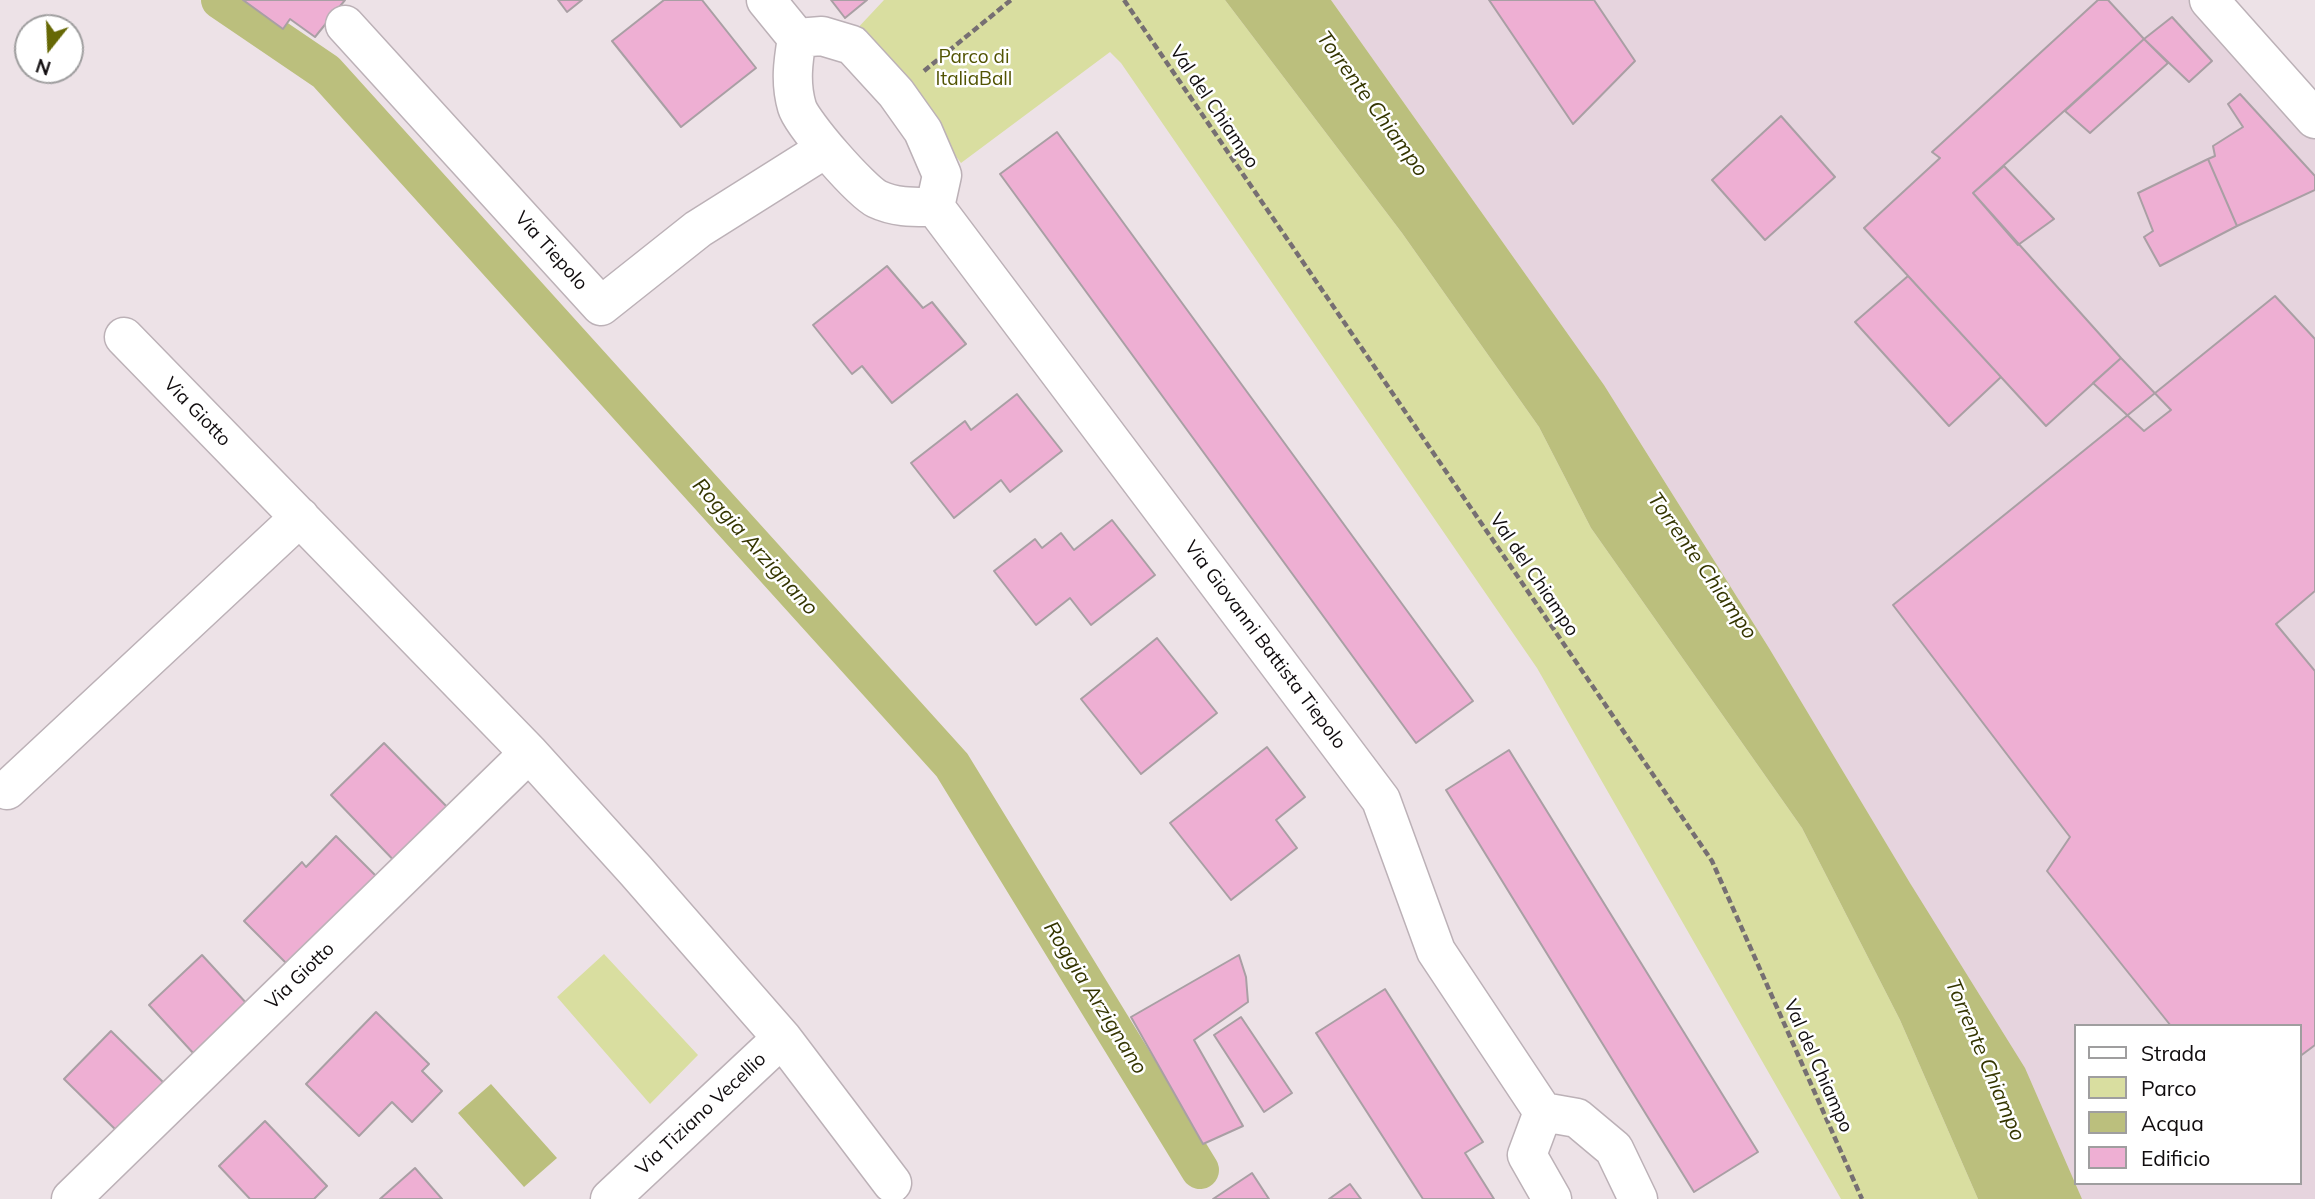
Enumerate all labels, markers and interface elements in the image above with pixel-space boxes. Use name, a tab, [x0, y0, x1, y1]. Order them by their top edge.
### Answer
north arrow	[14, 14, 84, 84]
water label: Torrente Chiampo	[1311, 26, 1433, 182]
street label: Val del Chiampo	[1164, 41, 1264, 173]
park label: Parco di ItaliaBall	[936, 46, 1012, 90]
text: N	[33, 53, 54, 81]
street label: Via Tiepolo	[510, 207, 592, 295]
street label: Via Giotto	[159, 373, 235, 451]
water label: Roggia Arzignano	[687, 473, 823, 621]
water label: Torrente Chiampo	[1642, 488, 1762, 644]
street label: Val del Chiampo	[1484, 509, 1584, 641]
street label: Via Giovanni Battista Tiepolo	[1179, 537, 1351, 753]
water label: Roggia Arzignano	[1038, 917, 1152, 1079]
street label: Via Giotto	[261, 938, 339, 1014]
water label: Torrente Chiampo	[1940, 975, 2030, 1145]
street label: Val del Chiampo	[1778, 996, 1858, 1136]
legend	[2074, 1024, 2301, 1185]
text: Strada	[2141, 1040, 2207, 1066]
street label: Via Tiziano Vecellio	[631, 1048, 771, 1180]
text: Parco	[2141, 1075, 2196, 1101]
text: Acqua	[2141, 1110, 2204, 1136]
text: Edificio	[2141, 1145, 2210, 1171]

